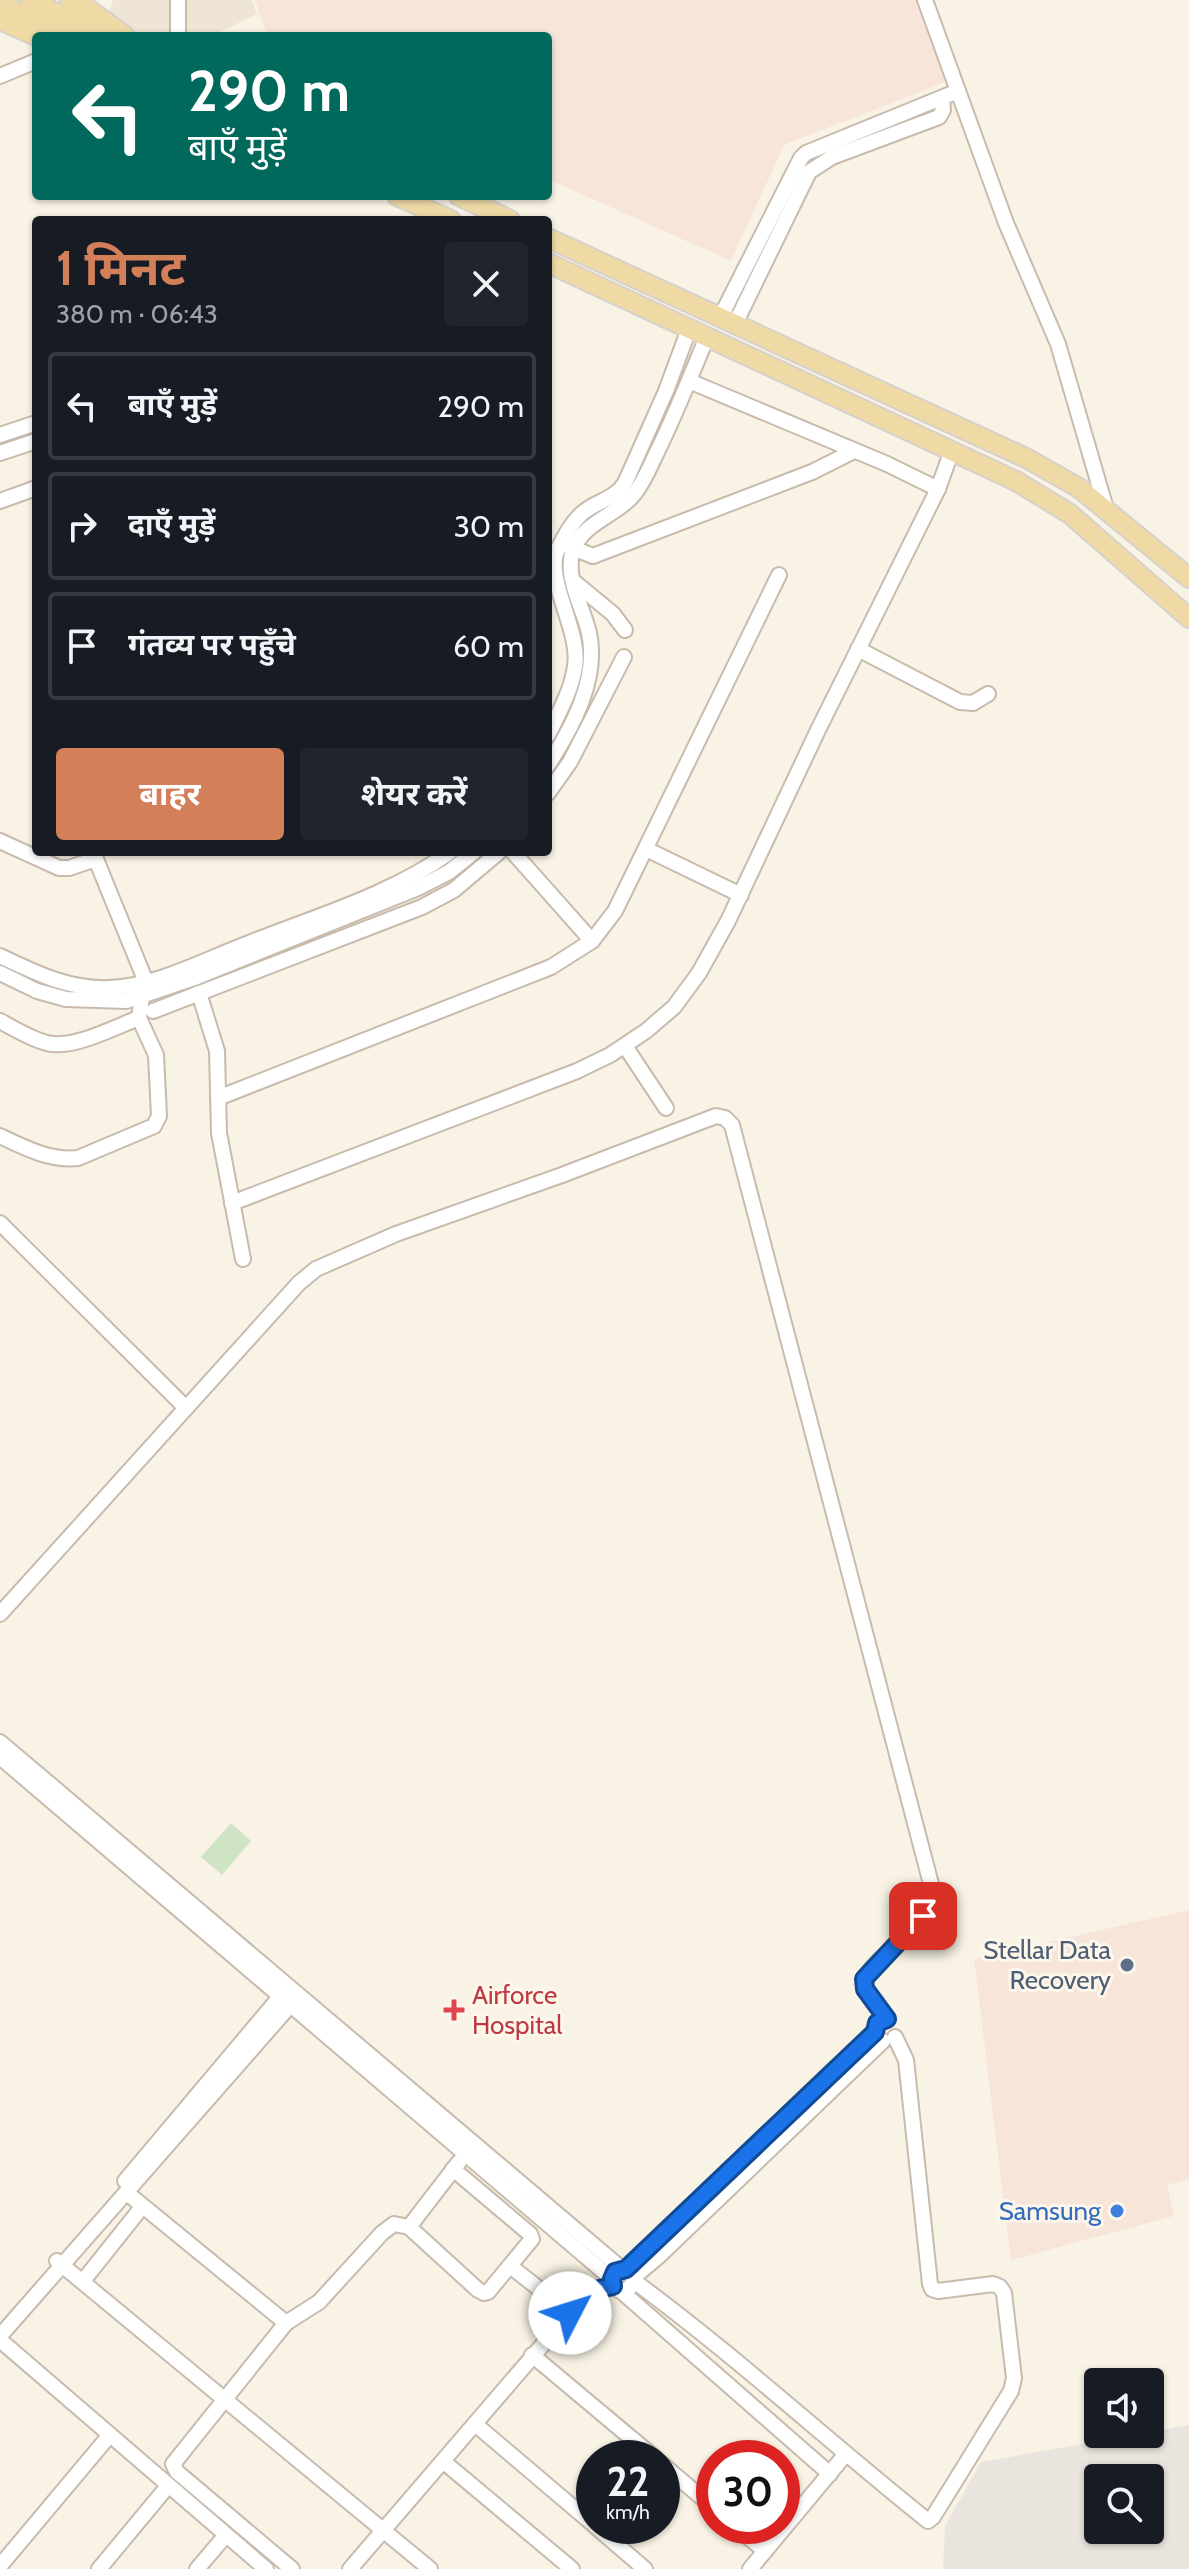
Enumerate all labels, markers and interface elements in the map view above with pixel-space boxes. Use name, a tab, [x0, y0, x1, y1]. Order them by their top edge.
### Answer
text: 290 m	[188, 57, 350, 125]
icon: left	[56, 64, 160, 168]
text: बाएँ मुड़ें	[188, 125, 287, 169]
text: 1 मिनट	[56, 239, 185, 297]
button: close	[444, 242, 528, 326]
text: 380 m · 06:43	[56, 298, 218, 330]
icon: left	[60, 384, 104, 428]
text: बाएँ मुड़ें	[128, 386, 217, 423]
text: 290 m	[437, 388, 524, 425]
icon: right	[60, 504, 104, 548]
text: दाएँ मुड़ें	[128, 506, 215, 543]
text: 30 m	[454, 508, 524, 545]
icon: arrive	[60, 624, 104, 668]
text: गंतव्य पर पहुँचे	[128, 626, 296, 663]
text: 60 m	[453, 628, 524, 665]
button: बाहर	[56, 748, 284, 840]
button: शेयर करें	[300, 748, 528, 840]
pin	[889, 1882, 957, 1950]
icon: arrive	[901, 1894, 945, 1938]
place label: Stellar Data Recovery	[983, 1934, 1112, 1996]
marker: Stellar Data Recovery	[1118, 1956, 1136, 1974]
place label: Airforce Hospital	[472, 1979, 562, 2041]
marker: Airforce Hospital	[443, 1999, 465, 2021]
place label: Samsung	[999, 2195, 1102, 2227]
marker: Samsung	[1108, 2202, 1126, 2220]
position arrow	[528, 2271, 612, 2355]
map controls	[1084, 2368, 1164, 2544]
button: sound	[1084, 2368, 1164, 2448]
speed limit sign: 30	[696, 2440, 800, 2544]
text: 22	[607, 2457, 649, 2506]
button: search	[1084, 2464, 1164, 2544]
text: km/h	[606, 2500, 650, 2524]

